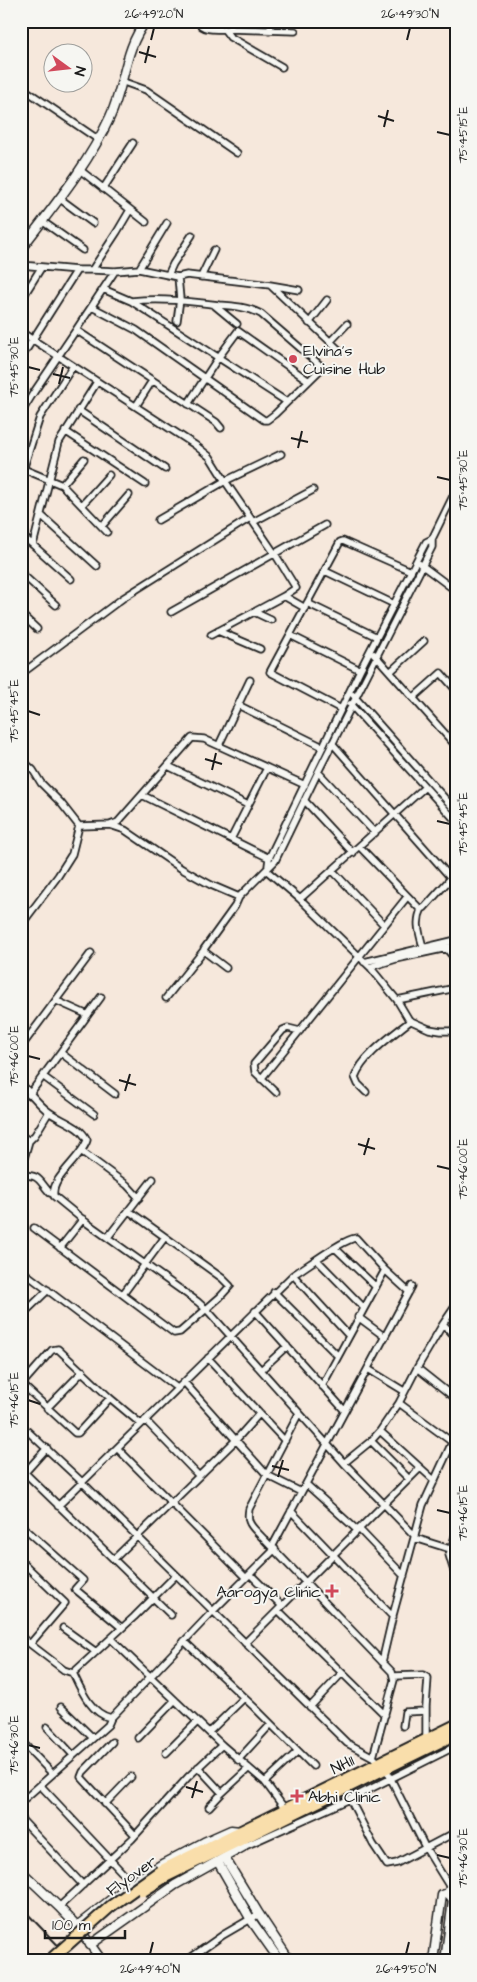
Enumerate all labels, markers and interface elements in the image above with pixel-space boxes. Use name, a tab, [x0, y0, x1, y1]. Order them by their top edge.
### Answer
text: 26°49'20"N	[125, 6, 184, 23]
text: 26°49'30"N	[381, 6, 439, 23]
north arrow	[42, 42, 92, 92]
text: N	[69, 64, 90, 78]
text: 75°45'15"E	[455, 106, 472, 164]
text: 75°45'30"E	[6, 337, 23, 397]
place label: Elvina's Cuisine Hub	[303, 340, 385, 380]
marker: Elvina's Cuisine Hub	[287, 353, 299, 365]
text: 75°45'30"E	[455, 450, 472, 510]
text: 75°45'45"E	[6, 679, 23, 743]
text: 75°45'45"E	[455, 792, 472, 856]
text: 75°46'00"E	[6, 1025, 23, 1087]
text: 75°46'00"E	[455, 1138, 472, 1200]
text: 75°46'15"E	[6, 1372, 23, 1428]
text: 75°46'15"E	[455, 1485, 472, 1541]
place label: Aarogya Clinic	[216, 1581, 321, 1604]
marker: Aarogya Clinic	[325, 1584, 339, 1598]
text: 75°46'30"E	[6, 1715, 23, 1775]
street label: NH11	[327, 1750, 358, 1780]
place label: Abhi Clinic	[308, 1786, 381, 1808]
marker: Abhi Clinic	[290, 1789, 304, 1803]
text: 75°46'30"E	[455, 1828, 472, 1888]
street label: Flyover	[102, 1850, 162, 1902]
scale bar	[45, 1907, 125, 1939]
text: 100 m	[52, 1915, 91, 1936]
text: 26°49'40"N	[120, 1961, 181, 1978]
text: 26°49'50"N	[376, 1961, 437, 1978]

